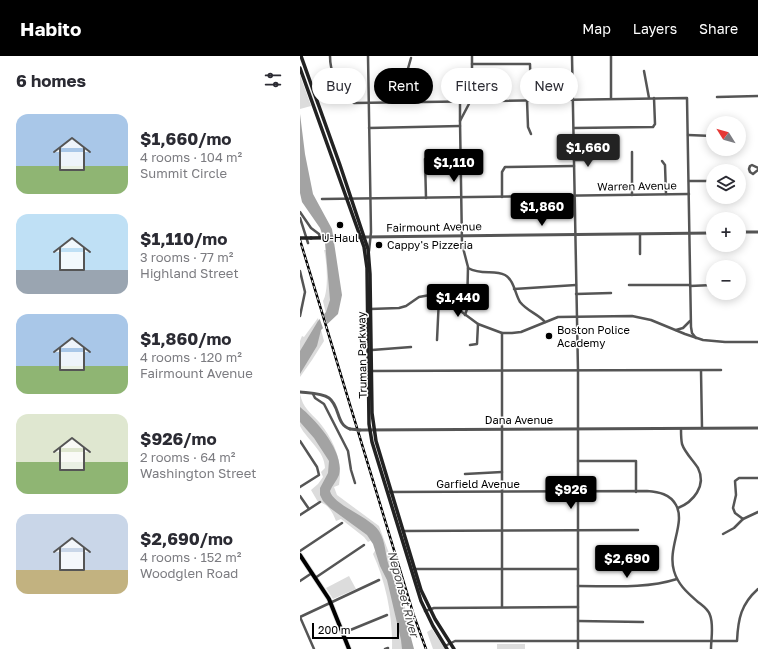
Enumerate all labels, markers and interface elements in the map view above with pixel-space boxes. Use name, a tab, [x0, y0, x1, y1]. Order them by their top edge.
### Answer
text: Habito	[20, 17, 81, 40]
text: Map	[582, 20, 611, 37]
text: Layers	[633, 20, 677, 37]
text: Share	[699, 20, 738, 37]
chip: Buy	[312, 68, 366, 104]
chip: Rent	[374, 68, 433, 104]
chip: Filters	[441, 68, 512, 104]
chip: New	[520, 68, 578, 104]
icon: filters	[262, 69, 284, 91]
text: 6 homes	[16, 70, 86, 91]
north arrow	[706, 116, 746, 156]
map controls	[706, 116, 746, 300]
text: $1,660/mo	[140, 128, 231, 149]
icon: home	[48, 130, 96, 178]
pin: $1,660	[555, 134, 621, 168]
text: $1,660	[566, 139, 610, 155]
text: 4 rooms · 104 m²	[140, 149, 242, 165]
pin: $1,110	[421, 149, 487, 183]
text: $1,110	[433, 154, 475, 170]
button: layers	[706, 164, 746, 204]
text: Summit Circle	[140, 165, 227, 181]
street label: Warren Avenue	[597, 178, 677, 193]
pin: $1,860	[509, 193, 575, 227]
text: $1,860	[520, 198, 564, 214]
button: +	[706, 212, 746, 252]
street label: Fairmount Avenue	[386, 219, 482, 234]
marker: U-Haul	[335, 220, 345, 230]
text: $1,110/mo	[140, 228, 227, 249]
icon: home	[48, 230, 96, 278]
place label: U-Haul	[322, 231, 359, 244]
place label: Cappy's Pizzeria	[387, 238, 473, 251]
marker: Cappy's Pizzeria	[374, 240, 384, 250]
text: 3 rooms · 77 m²	[140, 249, 233, 265]
button: −	[706, 260, 746, 300]
text: Highland Street	[140, 265, 239, 281]
pin: $1,440	[425, 284, 491, 318]
text: $1,440	[436, 289, 480, 305]
street label: Truman Parkway	[354, 311, 369, 399]
place label: Boston Police Academy	[557, 323, 630, 349]
text: $1,860/mo	[140, 328, 232, 349]
icon: home	[48, 330, 96, 378]
marker: Boston Police Academy	[544, 331, 554, 341]
text: 4 rooms · 120 m²	[140, 349, 242, 365]
text: Fairmount Avenue	[140, 365, 253, 381]
street label: Dana Avenue	[485, 413, 553, 426]
text: $926/mo	[140, 428, 217, 449]
icon: home	[48, 430, 96, 478]
text: 2 rooms · 64 m²	[140, 449, 235, 465]
text: Washington Street	[140, 465, 256, 481]
pin: $926	[547, 476, 595, 510]
street label: Garfield Avenue	[436, 477, 520, 490]
text: $926	[554, 481, 588, 497]
text: $2,690/mo	[140, 528, 233, 549]
icon: home	[48, 530, 96, 578]
pin: $2,690	[594, 545, 660, 579]
text: 4 rooms · 152 m²	[140, 549, 241, 565]
water label: Neponset River	[385, 549, 423, 641]
text: $2,690	[604, 550, 650, 566]
text: Woodglen Road	[140, 565, 238, 581]
scale bar	[312, 621, 399, 640]
text: 200 m	[318, 623, 351, 636]

